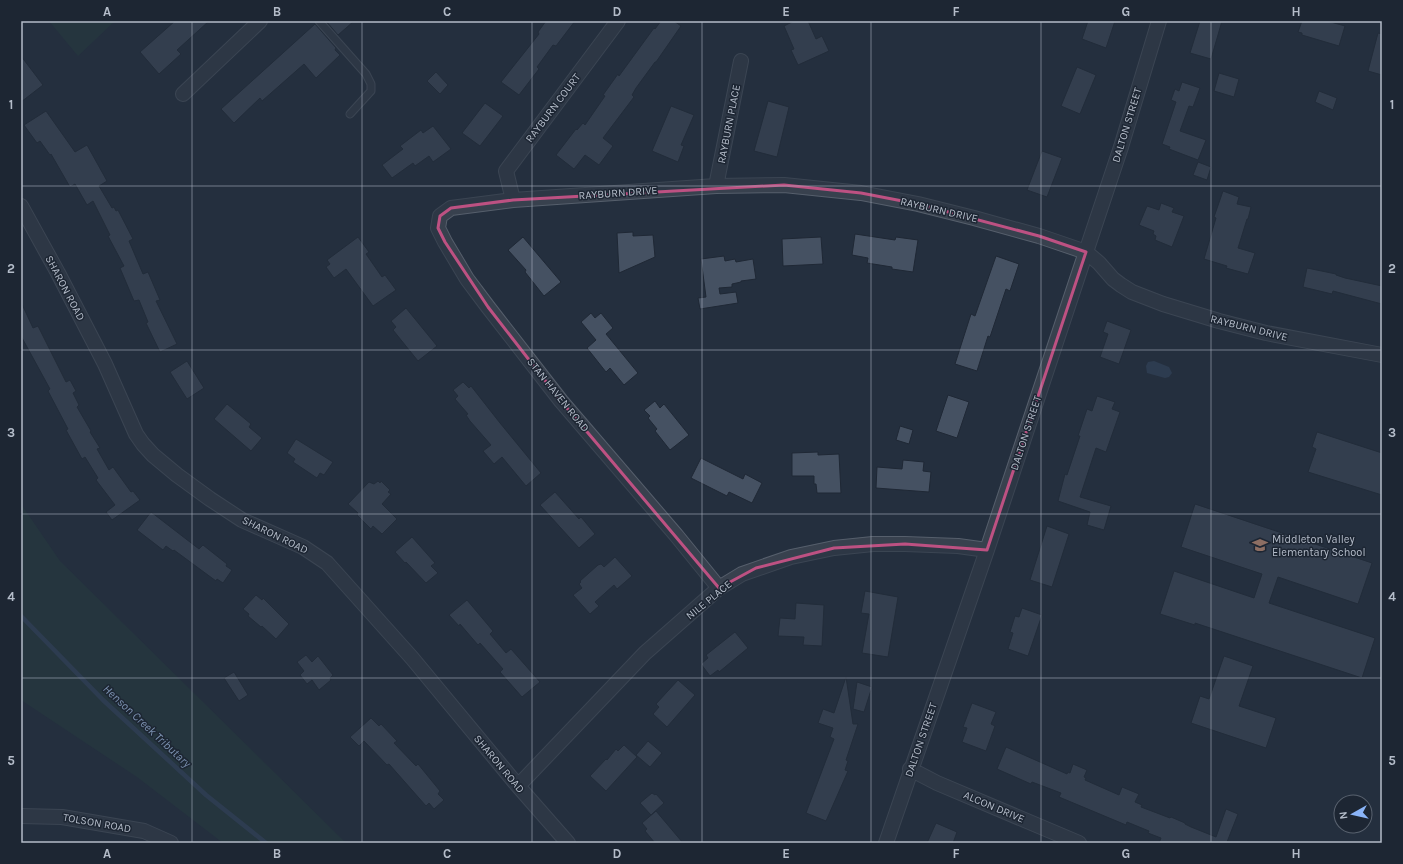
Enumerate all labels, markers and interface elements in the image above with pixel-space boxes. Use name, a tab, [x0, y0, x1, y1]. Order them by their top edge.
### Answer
text: A	[103, 4, 111, 19]
text: B	[273, 4, 281, 19]
text: C	[443, 4, 451, 19]
text: D	[613, 4, 622, 19]
text: E	[782, 4, 790, 19]
text: F	[952, 4, 960, 19]
text: G	[1122, 4, 1130, 19]
text: H	[1291, 4, 1301, 19]
street label: RAYBURN COURT	[523, 71, 583, 145]
street label: RAYBURN PLACE	[715, 83, 743, 165]
street label: DALTON STREET	[1109, 85, 1145, 164]
text: 1	[9, 97, 13, 112]
text: 1	[1390, 97, 1394, 112]
street label: RAYBURN DRIVE	[578, 184, 658, 202]
street label: RAYBURN DRIVE	[899, 195, 979, 225]
street label: SHARON ROAD	[42, 253, 88, 323]
text: 2	[7, 261, 15, 276]
text: 2	[1388, 261, 1396, 276]
street label: RAYBURN DRIVE	[1209, 312, 1289, 344]
street label: STAN HAVEN ROAD	[524, 355, 592, 435]
street label: DALTON STREET	[1008, 394, 1044, 472]
text: 3	[7, 425, 15, 440]
text: 3	[1388, 425, 1396, 440]
street label: SHARON ROAD	[240, 513, 310, 557]
place label: Middleton Valley Elementary School	[1272, 533, 1365, 559]
school or university icon: Middleton Valley Elementary School	[1251, 536, 1269, 554]
street label: NILE PLACE	[684, 578, 734, 622]
text: 4	[7, 589, 15, 604]
text: 4	[1388, 589, 1396, 604]
water label: Henson Creek Tributary	[100, 682, 194, 771]
street label: DALTON STREET	[902, 701, 940, 779]
street label: SHARON ROAD	[471, 732, 527, 796]
text: 5	[7, 753, 15, 768]
text: 5	[1388, 753, 1396, 768]
street label: ALCON DRIVE	[962, 788, 1026, 826]
north arrow	[1333, 794, 1373, 834]
street label: TOLSON ROAD	[62, 811, 132, 835]
text: N	[1337, 811, 1351, 820]
text: A	[103, 846, 111, 861]
text: B	[273, 846, 281, 861]
text: C	[443, 846, 451, 861]
text: D	[613, 846, 622, 861]
text: E	[782, 846, 790, 861]
text: F	[952, 846, 960, 861]
text: G	[1122, 846, 1130, 861]
text: H	[1291, 846, 1301, 861]

